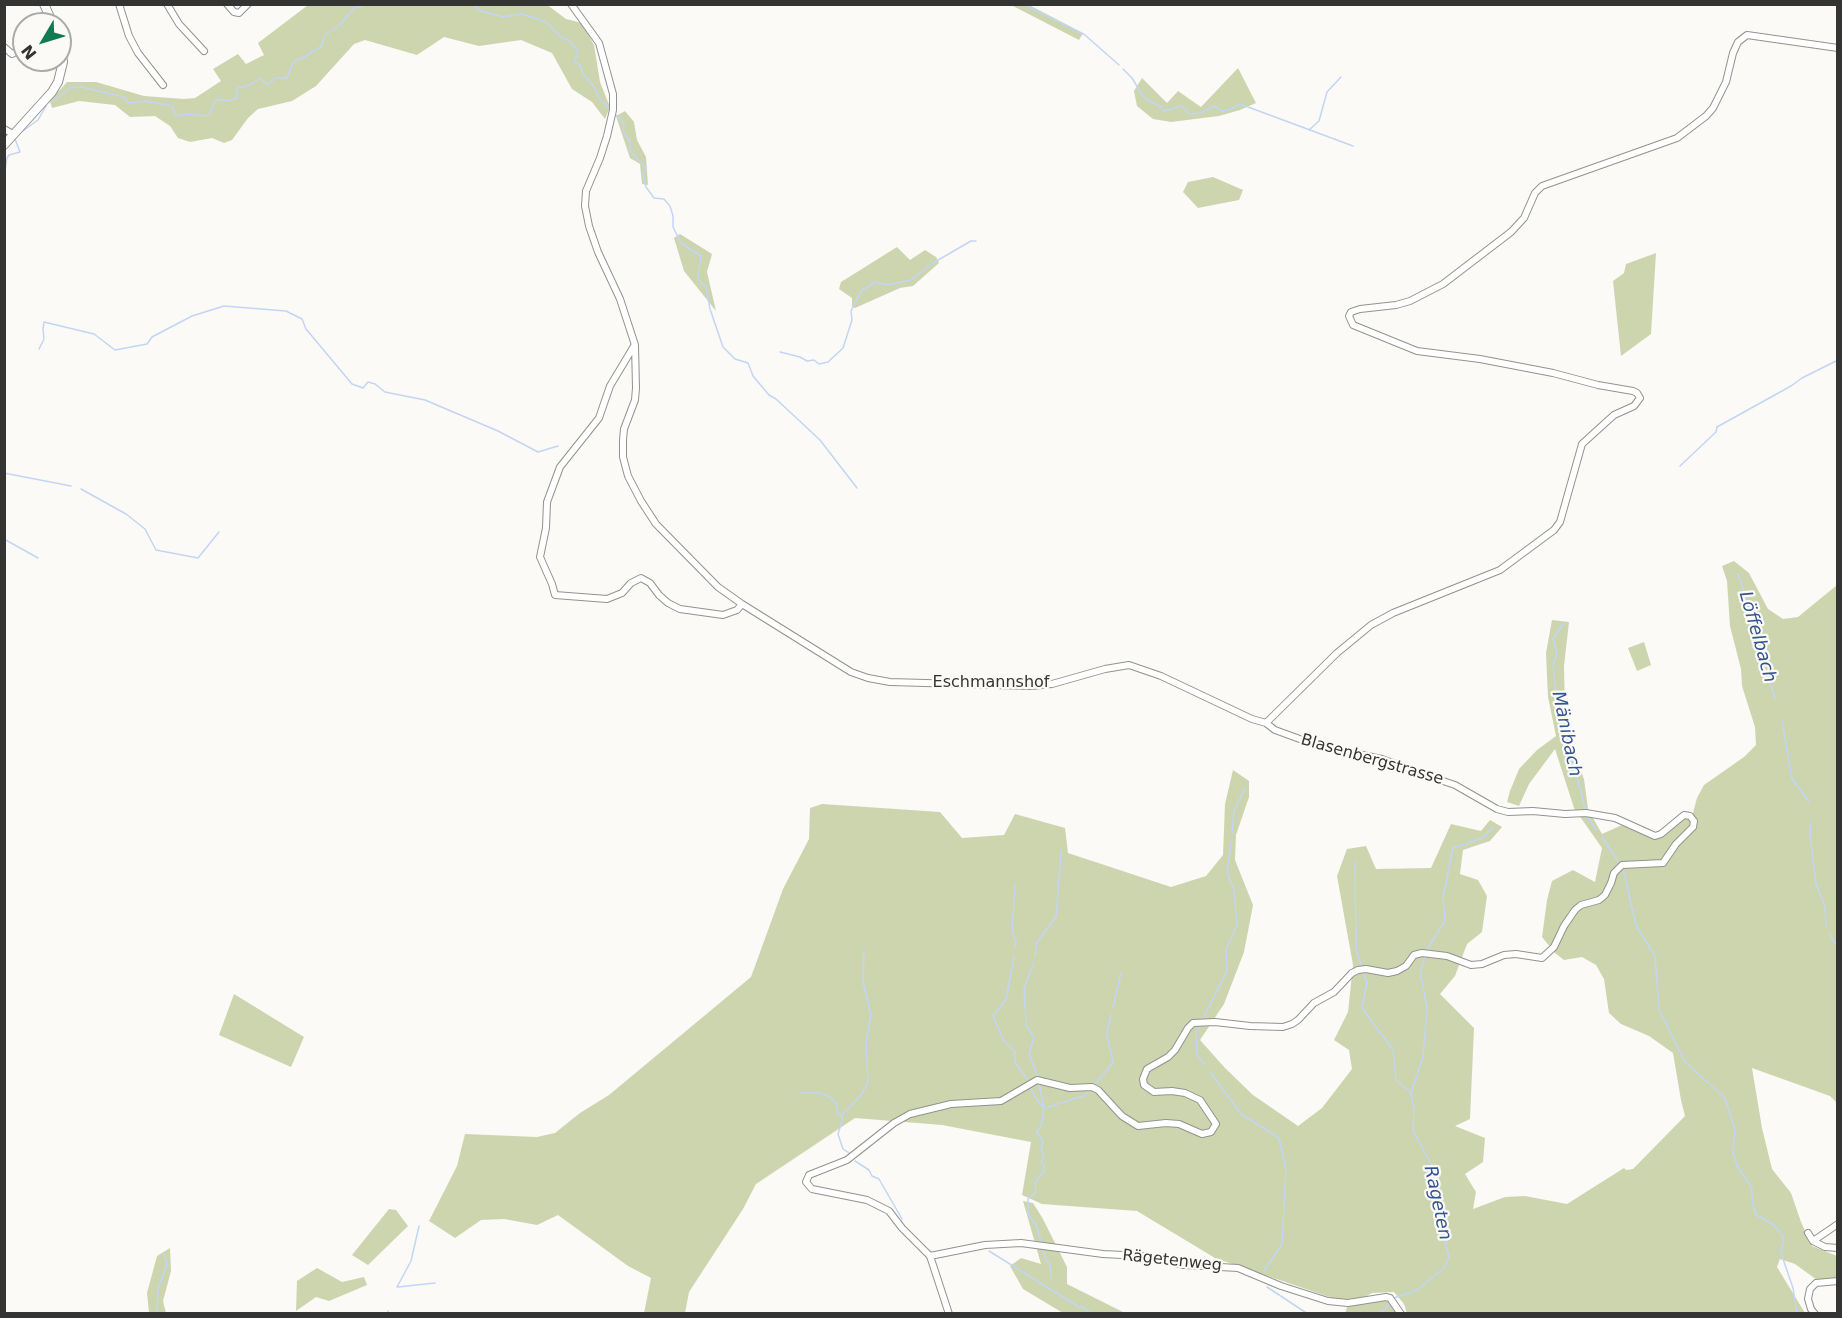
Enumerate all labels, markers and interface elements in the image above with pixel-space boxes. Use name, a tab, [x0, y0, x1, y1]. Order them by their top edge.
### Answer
north arrow	[12, 12, 72, 72]
text: N	[17, 41, 41, 63]
water label: Löffelbach	[1734, 589, 1780, 685]
street label: Eschmannshof	[933, 673, 1049, 693]
water label: Mänibach	[1546, 689, 1586, 779]
street label: Blasenbergstrasse	[1298, 730, 1446, 790]
water label: Rageten	[1419, 1164, 1455, 1242]
street label: Rägetenweg	[1121, 1246, 1223, 1276]

